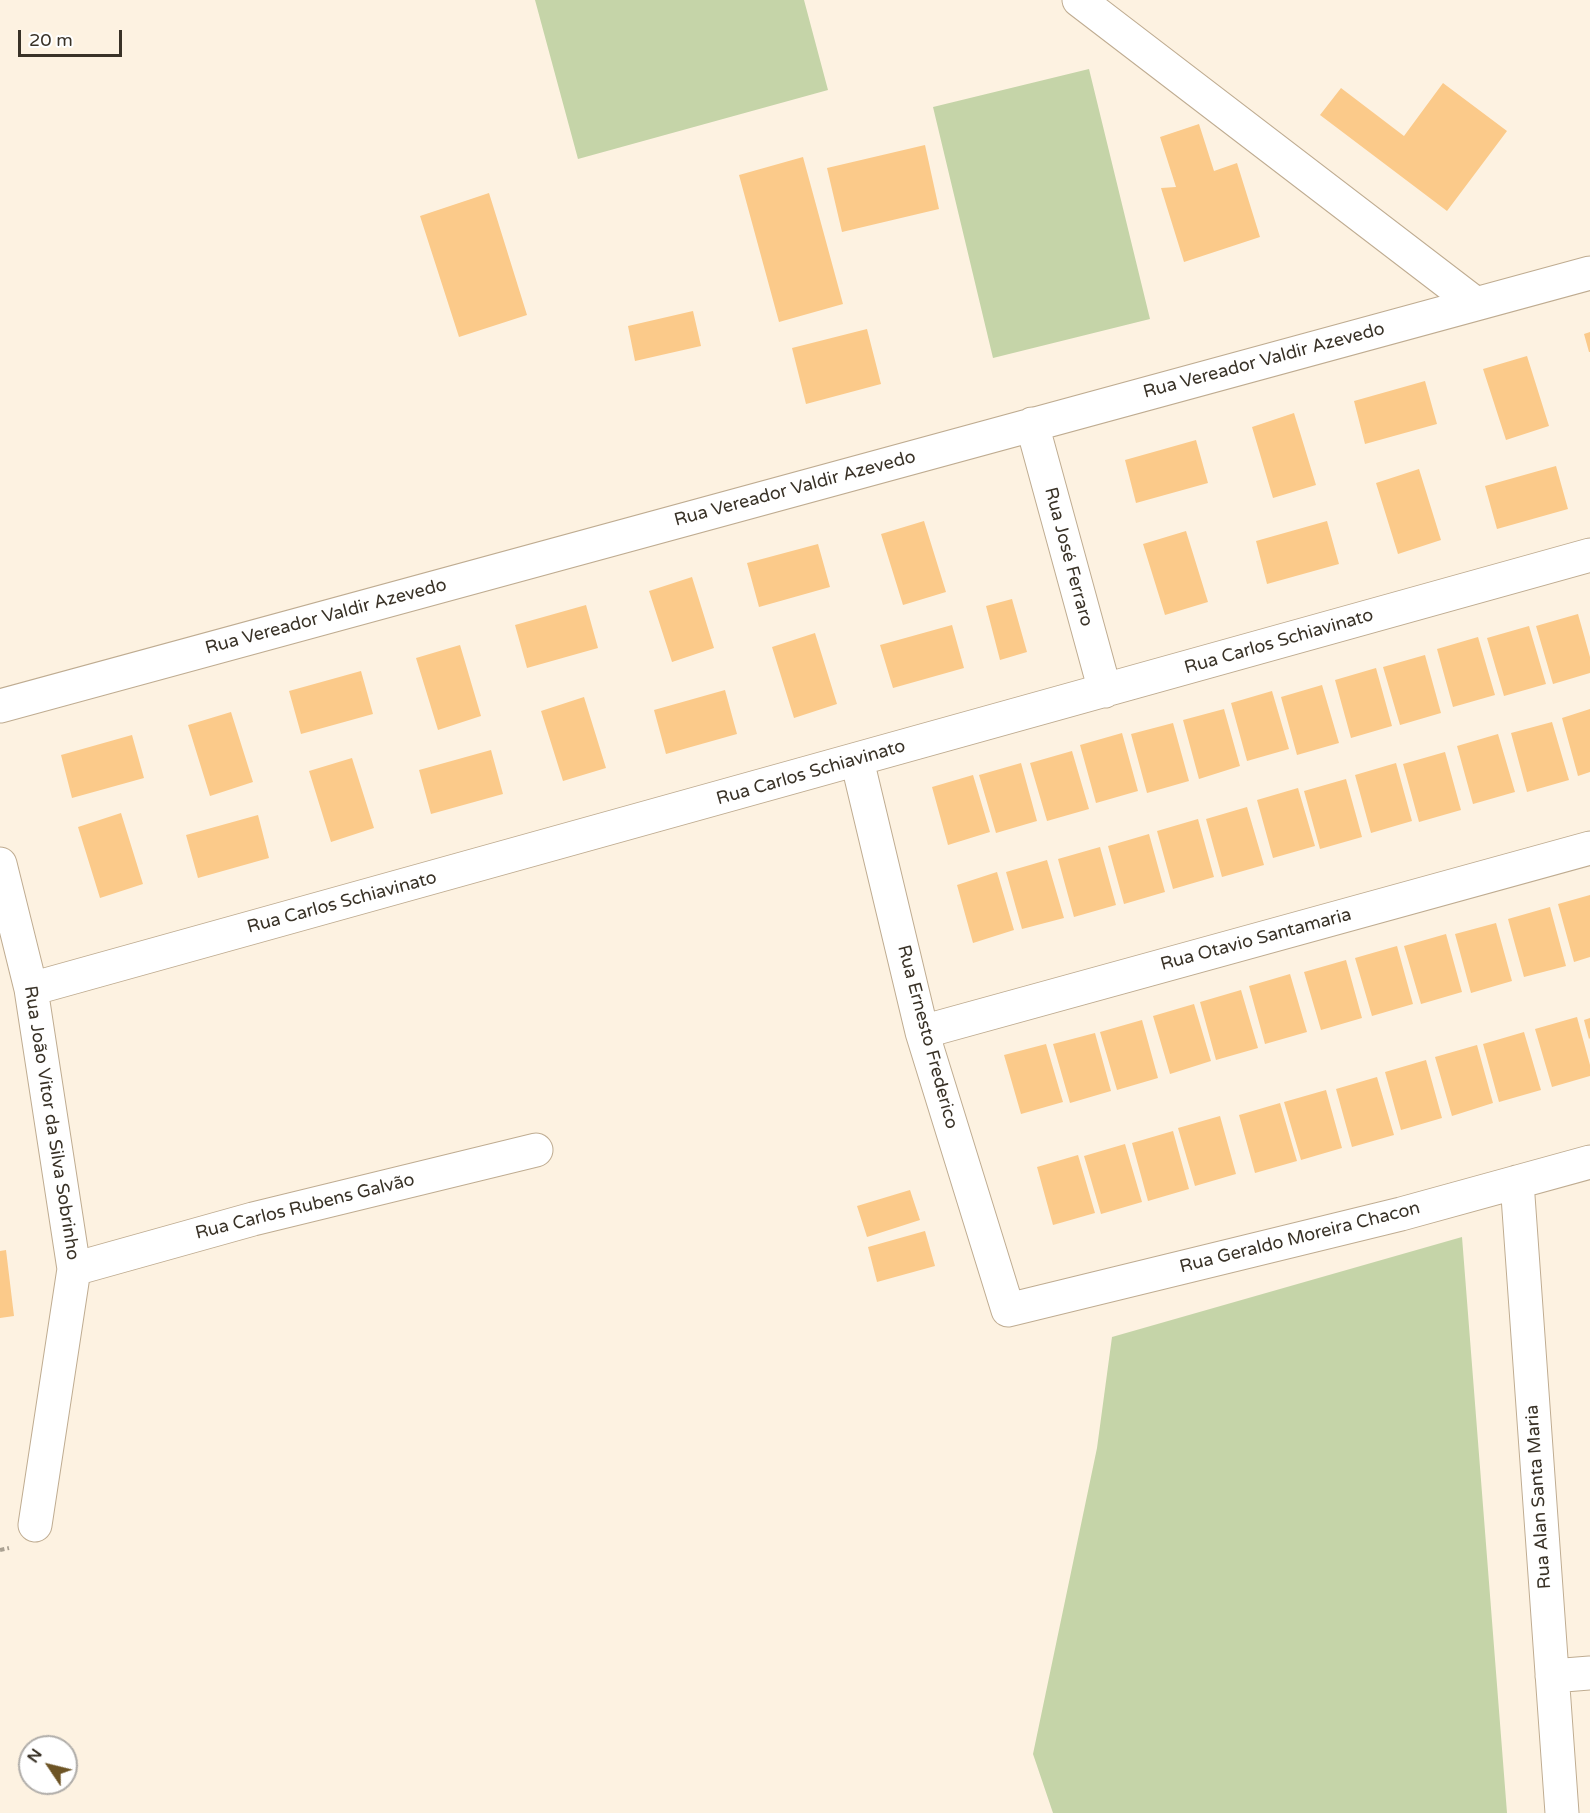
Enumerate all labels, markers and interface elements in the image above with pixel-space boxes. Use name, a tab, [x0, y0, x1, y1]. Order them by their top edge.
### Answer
scale bar	[21, 18, 124, 56]
text: 20 m	[29, 29, 73, 51]
street label: Rua Vereador Valdir Azevedo	[1141, 318, 1387, 404]
street label: Rua Vereador Valdir Azevedo	[672, 446, 918, 532]
street label: Rua José Ferraro	[1039, 485, 1097, 629]
street label: Rua Vereador Valdir Azevedo	[203, 574, 449, 660]
street label: Rua Carlos Schiavinato	[1182, 605, 1376, 679]
street label: Rua Carlos Schiavinato	[714, 736, 908, 810]
street label: Rua Carlos Schiavinato	[245, 867, 439, 939]
street label: Rua Otavio Santamaria	[1158, 904, 1354, 976]
street label: Rua Ernesto Frederico	[892, 943, 962, 1131]
street label: Rua João Vitor da Silva Sobrinho	[19, 984, 83, 1262]
street label: Rua Carlos Rubens Galvão	[193, 1169, 417, 1245]
street label: Rua Geraldo Moreira Chacon	[1178, 1198, 1422, 1278]
street label: Rua Alan Santa Maria	[1522, 1404, 1556, 1590]
north arrow	[18, 1735, 78, 1795]
text: N	[23, 1745, 47, 1767]

